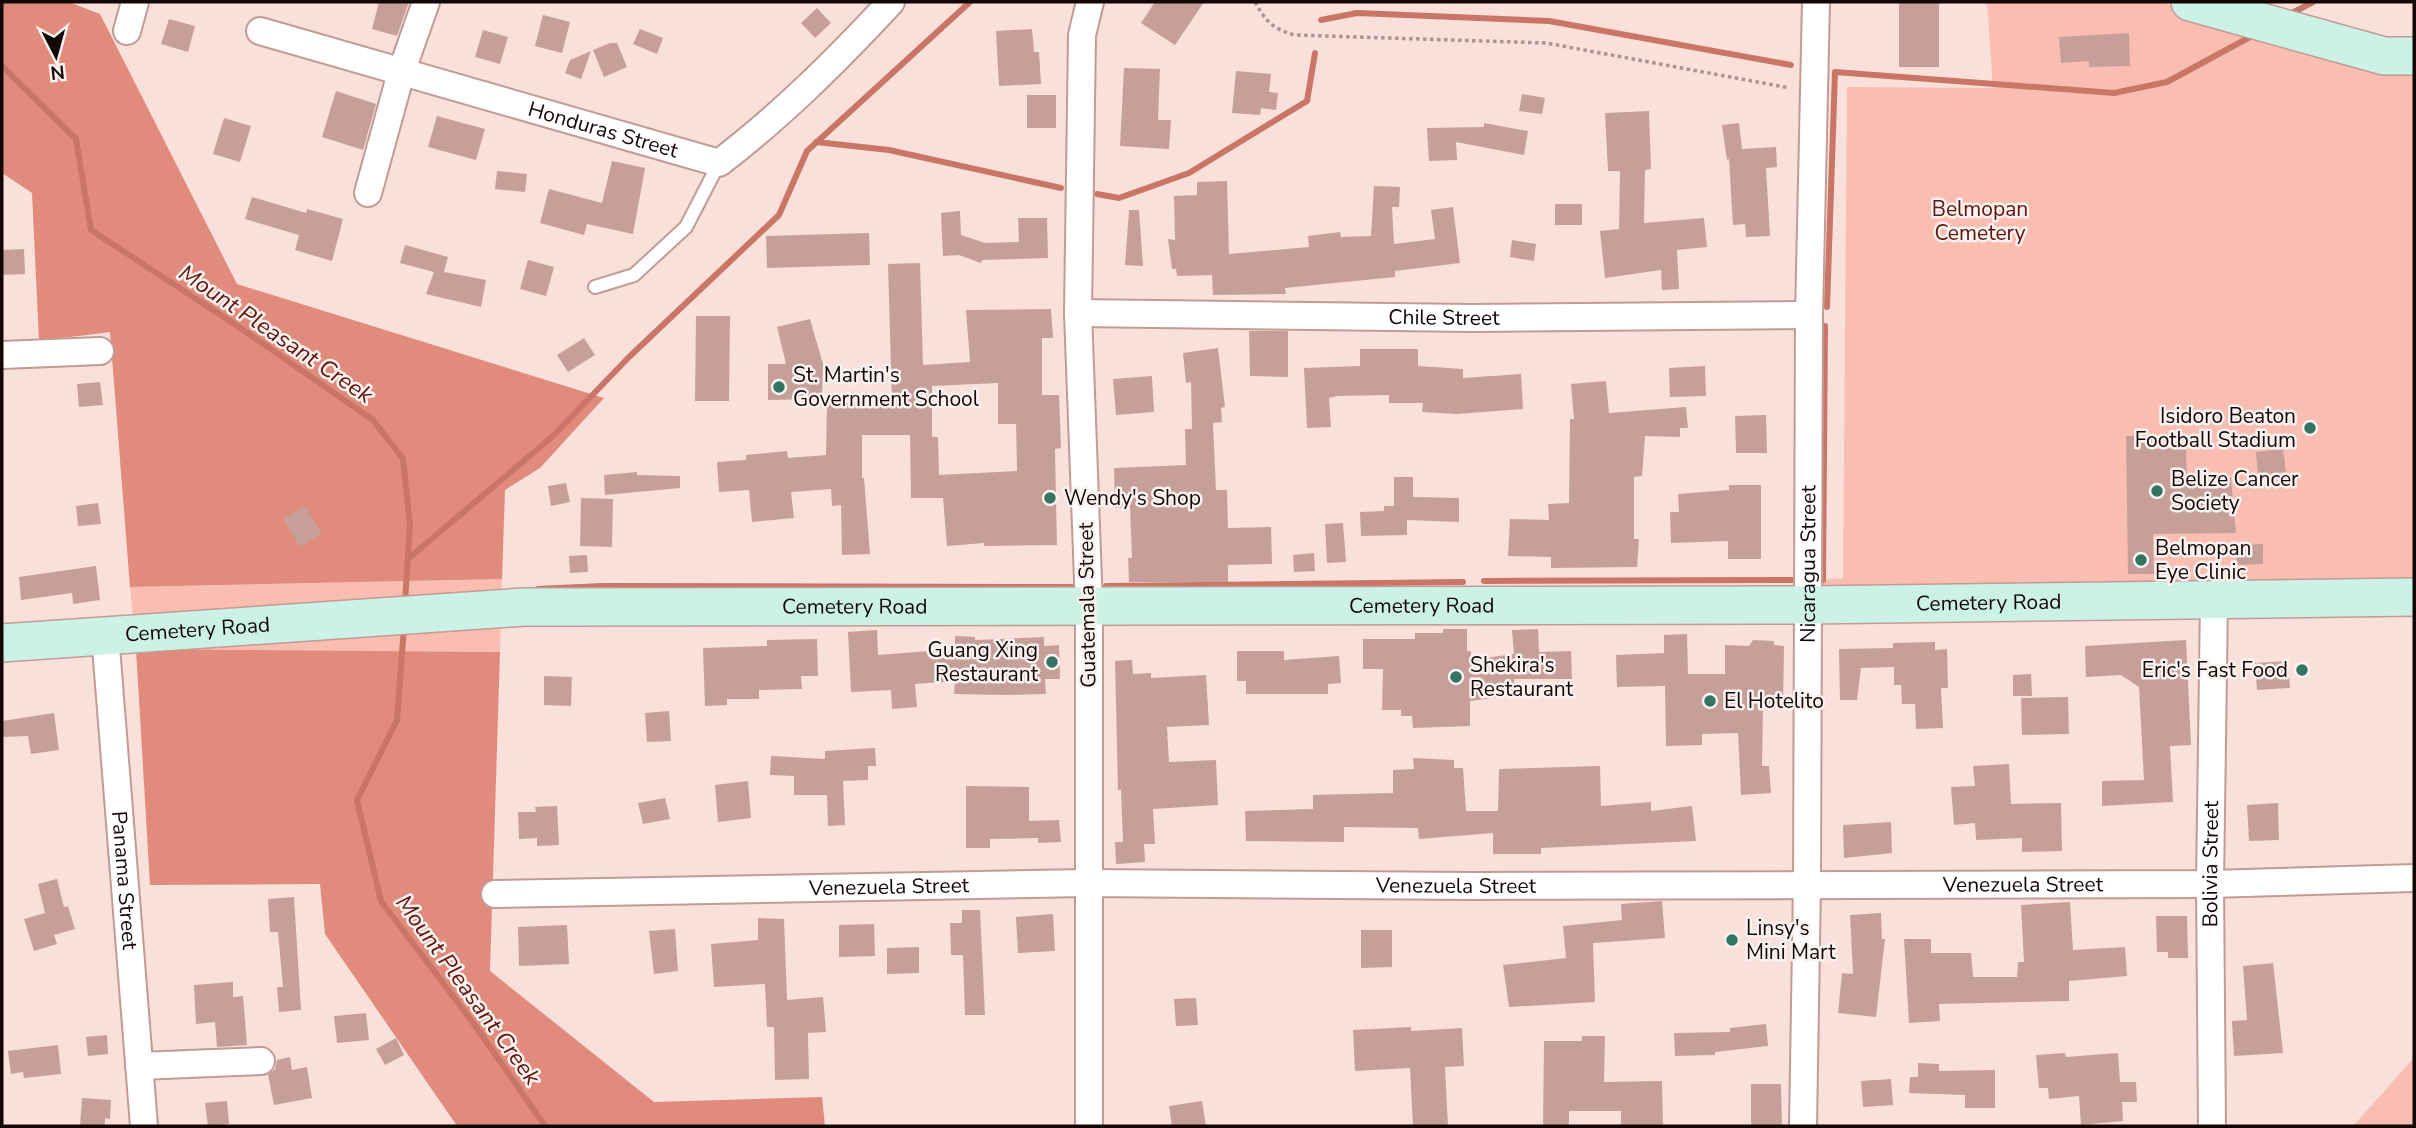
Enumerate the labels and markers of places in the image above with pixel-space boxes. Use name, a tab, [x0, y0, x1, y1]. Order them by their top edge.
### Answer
place label: St. Martin's Government School	[793, 361, 980, 413]
marker: St. Martin's Government School	[771, 379, 787, 395]
place label: Isidoro Beaton Football Stadium	[2135, 402, 2296, 454]
marker: Isidoro Beaton Football Stadium	[2302, 420, 2318, 436]
place label: Belize Cancer Society	[2171, 465, 2299, 517]
marker: Belize Cancer Society	[2149, 483, 2165, 499]
place label: Wendy's Shop	[1064, 484, 1201, 512]
marker: Wendy's Shop	[1042, 490, 1058, 506]
place label: Belmopan Eye Clinic	[2155, 534, 2252, 586]
marker: Belmopan Eye Clinic	[2133, 552, 2149, 568]
place label: Guang Xing Restaurant	[927, 636, 1039, 688]
place label: Shekira's Restaurant	[1470, 651, 1574, 703]
marker: Guang Xing Restaurant	[1044, 654, 1060, 670]
place label: Eric's Fast Food	[2142, 656, 2288, 684]
marker: Eric's Fast Food	[2294, 662, 2310, 678]
marker: Shekira's Restaurant	[1448, 669, 1464, 685]
place label: El Hotelito	[1724, 687, 1824, 715]
marker: El Hotelito	[1702, 693, 1718, 709]
place label: Linsy's Mini Mart	[1746, 914, 1836, 966]
marker: Linsy's Mini Mart	[1724, 932, 1740, 948]

